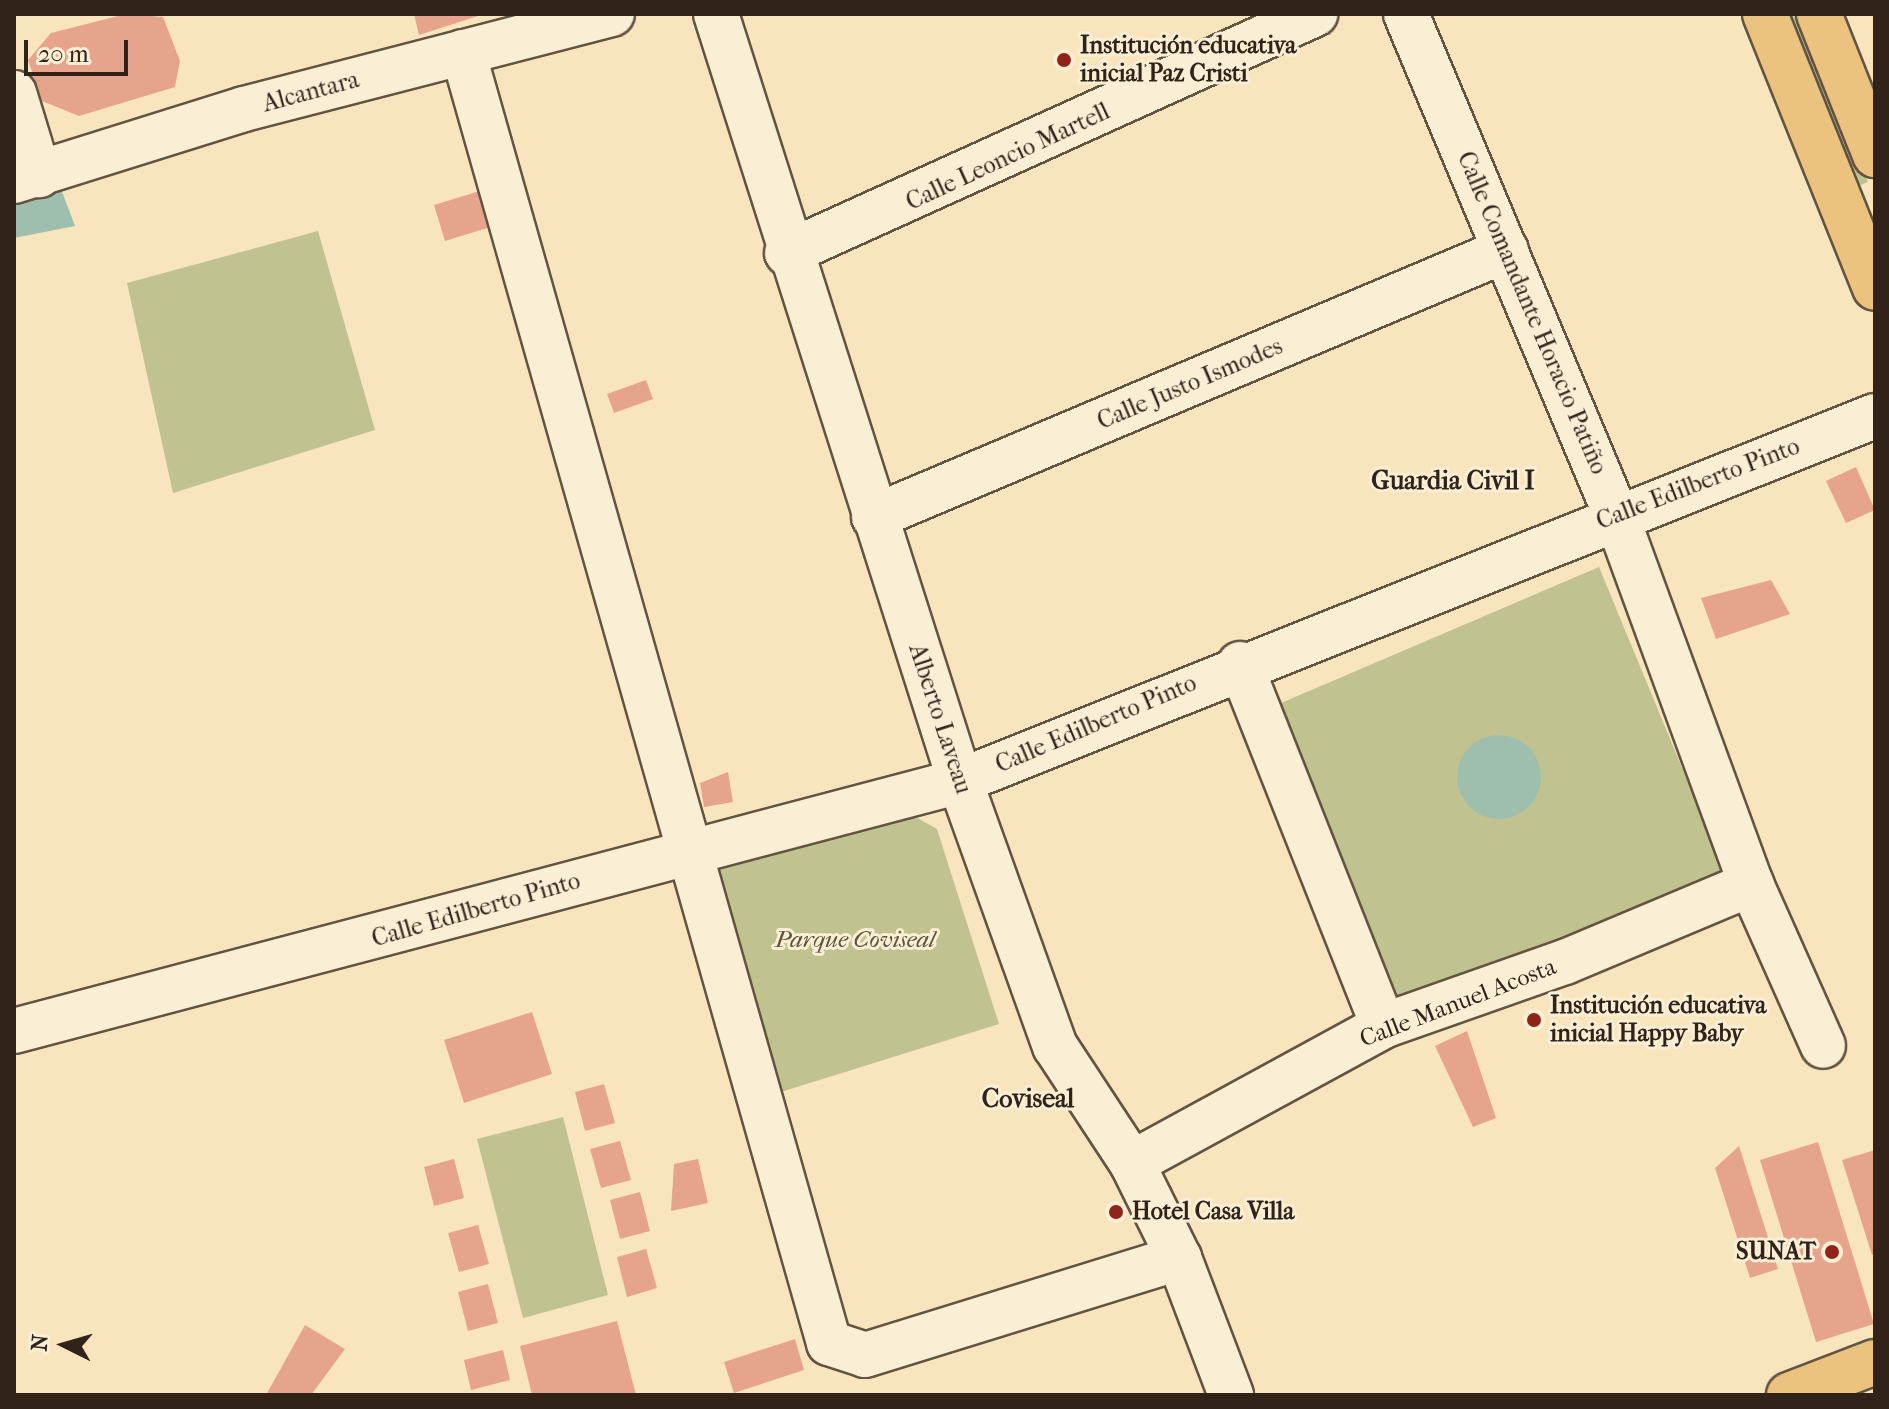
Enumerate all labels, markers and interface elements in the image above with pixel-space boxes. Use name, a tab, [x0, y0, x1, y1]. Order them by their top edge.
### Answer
scale bar	[28, 24, 132, 74]
place label: Institución educativa inicial Paz Cristi	[1080, 32, 1296, 88]
text: 20 m	[38, 40, 89, 68]
marker: Institución educativa inicial Paz Cristi	[1055, 51, 1073, 69]
street label: Alcantara	[260, 65, 362, 119]
street label: Calle Leoncio Martell	[902, 97, 1114, 217]
street label: Calle Comandante Horacio Patiño	[1451, 147, 1613, 479]
street label: Calle Justo Ismodes	[1093, 332, 1287, 436]
street label: Calle Edilberto Pinto	[1592, 432, 1804, 536]
district label: Guardia Civil I	[1371, 465, 1535, 497]
street label: Alberto Laveau	[902, 640, 978, 798]
street label: Calle Edilberto Pinto	[991, 669, 1201, 779]
street label: Calle Edilberto Pinto	[369, 866, 583, 954]
park label: Parque Coviseal	[775, 926, 935, 954]
street label: Calle Manuel Acosta	[1356, 952, 1560, 1054]
place label: Institución educativa inicial Happy Baby	[1550, 992, 1766, 1048]
marker: Institución educativa inicial Happy Baby	[1525, 1011, 1543, 1029]
district label: Coviseal	[982, 1083, 1074, 1115]
place label: Hotel Casa Villa	[1132, 1198, 1294, 1226]
marker: Hotel Casa Villa	[1107, 1203, 1125, 1221]
place label: SUNAT	[1736, 1238, 1816, 1266]
marker: SUNAT	[1823, 1243, 1841, 1261]
north arrow	[24, 1305, 104, 1385]
text: N	[26, 1333, 54, 1352]

